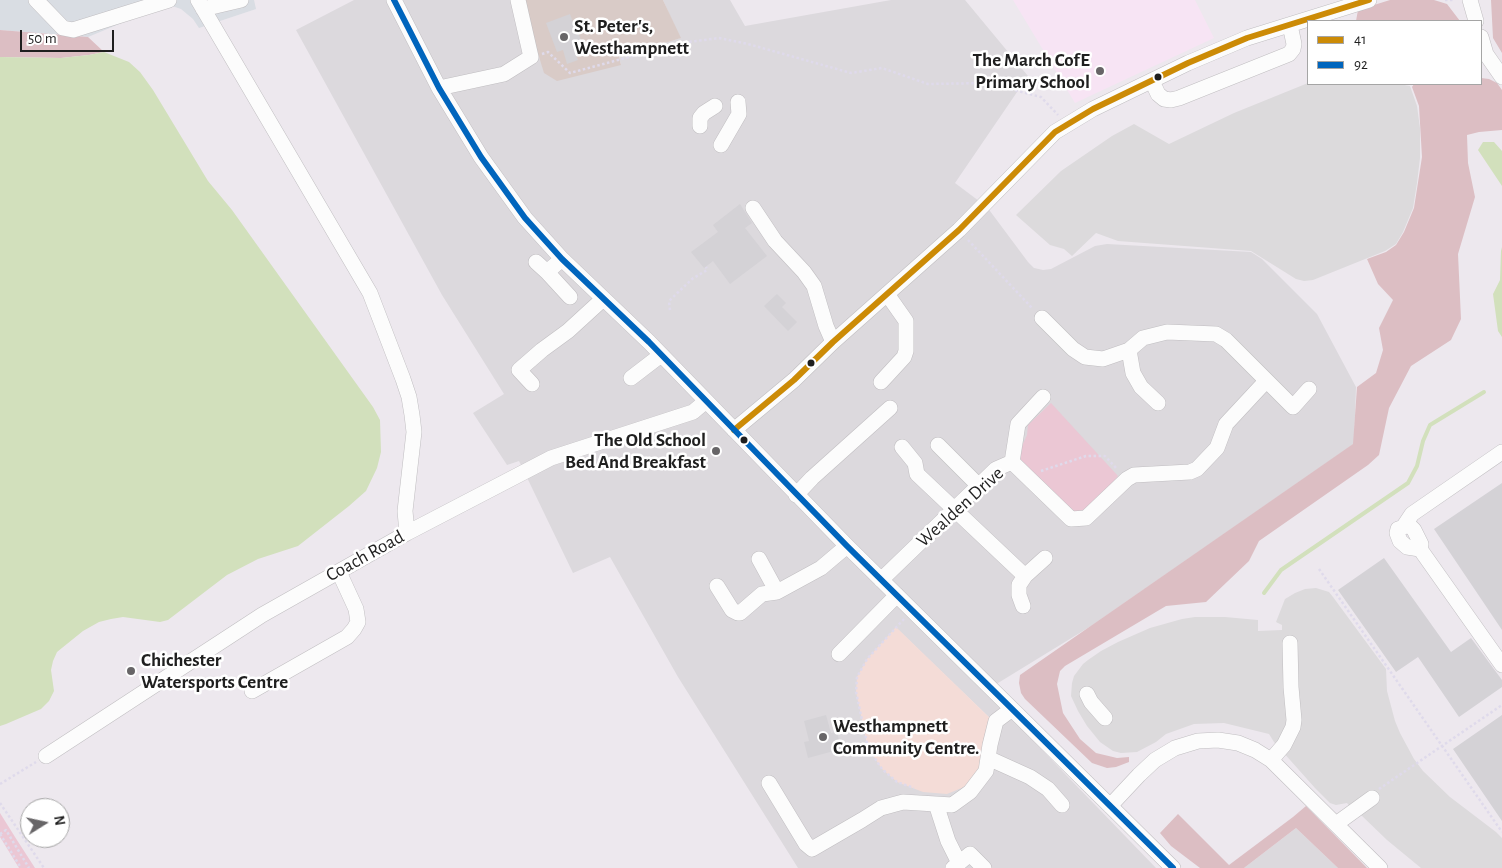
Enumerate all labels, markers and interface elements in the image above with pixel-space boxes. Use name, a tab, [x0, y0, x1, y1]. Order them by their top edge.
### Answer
place label: St. Peter's, Westhampnett	[574, 15, 689, 59]
scale bar	[22, 20, 116, 52]
legend	[1307, 20, 1482, 85]
text: 50 m	[28, 31, 57, 46]
marker: St. Peter's, Westhampnett	[558, 31, 570, 43]
text: 41	[1354, 32, 1366, 47]
place label: The March CofE Primary School	[972, 49, 1090, 93]
text: 92	[1354, 57, 1368, 72]
marker: The March CofE Primary School	[1094, 65, 1106, 77]
unlabelled marker	[1153, 72, 1163, 82]
unlabelled marker	[806, 358, 816, 368]
place label: The Old School Bed And Breakfast	[565, 429, 706, 473]
unlabelled marker	[739, 435, 749, 445]
marker: The Old School Bed And Breakfast	[710, 445, 722, 457]
street label: Wealden Drive	[912, 462, 1008, 552]
street label: Coach Road	[322, 525, 408, 587]
place label: Chichester Watersports Centre	[141, 649, 288, 693]
marker: Chichester Watersports Centre	[125, 665, 137, 677]
place label: Westhampnett Community Centre.	[833, 715, 979, 759]
marker: Westhampnett Community Centre.	[817, 731, 829, 743]
north arrow	[20, 798, 70, 848]
text: N	[51, 815, 67, 827]

